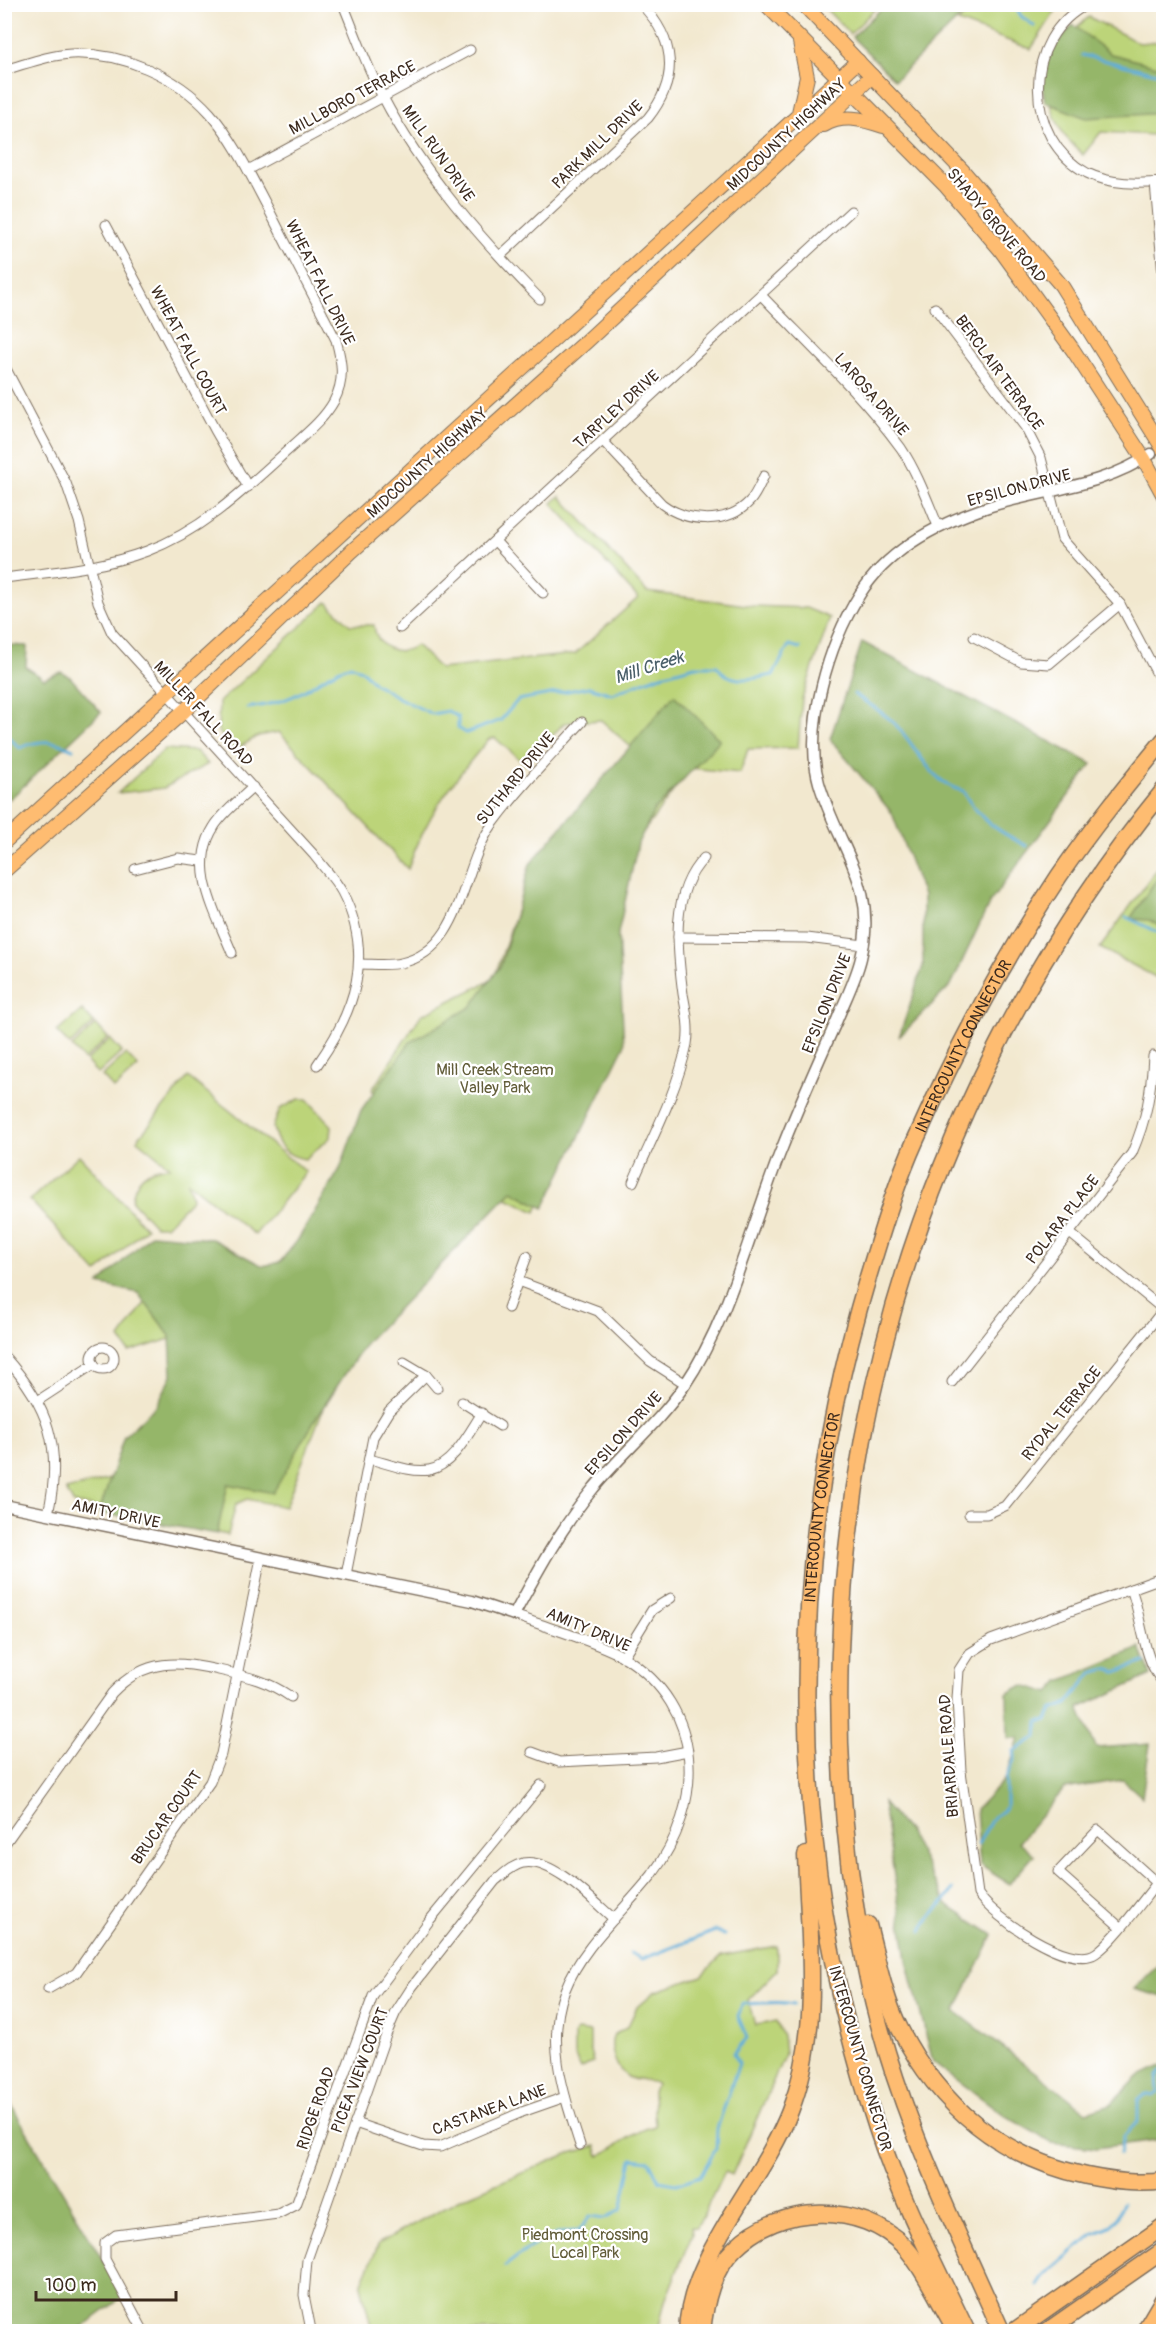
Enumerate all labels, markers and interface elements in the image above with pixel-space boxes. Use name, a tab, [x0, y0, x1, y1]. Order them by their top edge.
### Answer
street label: MILLBORO TERRACE	[286, 56, 419, 140]
street label: MIDCOUNTY HIGHWAY	[723, 74, 851, 195]
street label: PARK MILL DRIVE	[548, 96, 647, 193]
street label: MILL RUN DRIVE	[397, 101, 479, 206]
street label: SHADY GROVE ROAD	[942, 164, 1050, 287]
street label: WHEAT FALL DRIVE	[281, 217, 359, 348]
street label: WHEAT FALL COURT	[146, 283, 231, 419]
street label: BERCLAIR TERRACE	[951, 311, 1048, 434]
street label: LAROSA DRIVE	[830, 349, 913, 440]
street label: TARPLEY DRIVE	[570, 366, 664, 454]
street label: MIDCOUNTY HIGHWAY	[363, 403, 492, 522]
street label: EPSILON DRIVE	[965, 465, 1073, 511]
water label: Mill Creek	[612, 645, 688, 689]
street label: MILLER FALL ROAD	[149, 657, 257, 770]
street label: SUTHARD DRIVE	[472, 728, 559, 829]
street label: EPSILON DRIVE	[798, 950, 856, 1056]
street label: INTERCOUNTY CONNECTOR	[911, 956, 1016, 1136]
park label: Mill Creek Stream Valley Park	[436, 1060, 554, 1098]
street label: POLARA PLACE	[1022, 1171, 1104, 1268]
street label: RYDAL TERRACE	[1018, 1362, 1106, 1465]
street label: EPSILON DRIVE	[581, 1388, 667, 1480]
street label: INTERCOUNTY CONNECTOR	[800, 1411, 845, 1603]
street label: AMITY DRIVE	[70, 1495, 162, 1533]
street label: AMITY DRIVE	[543, 1603, 634, 1657]
street label: BRIARDALE ROAD	[935, 1694, 963, 1818]
street label: BRUCAR COURT	[127, 1767, 207, 1868]
street label: INTERCOUNTY CONNECTOR	[824, 1963, 896, 2153]
street label: PICEA VIEW COURT	[327, 2005, 393, 2136]
street label: RIDGE ROAD	[292, 2064, 339, 2152]
street label: CASTANEA LANE	[430, 2080, 549, 2140]
park label: Piedmont Crossing Local Park	[522, 2225, 648, 2263]
scale bar	[36, 2264, 176, 2302]
text: 100 m	[45, 2274, 97, 2297]

